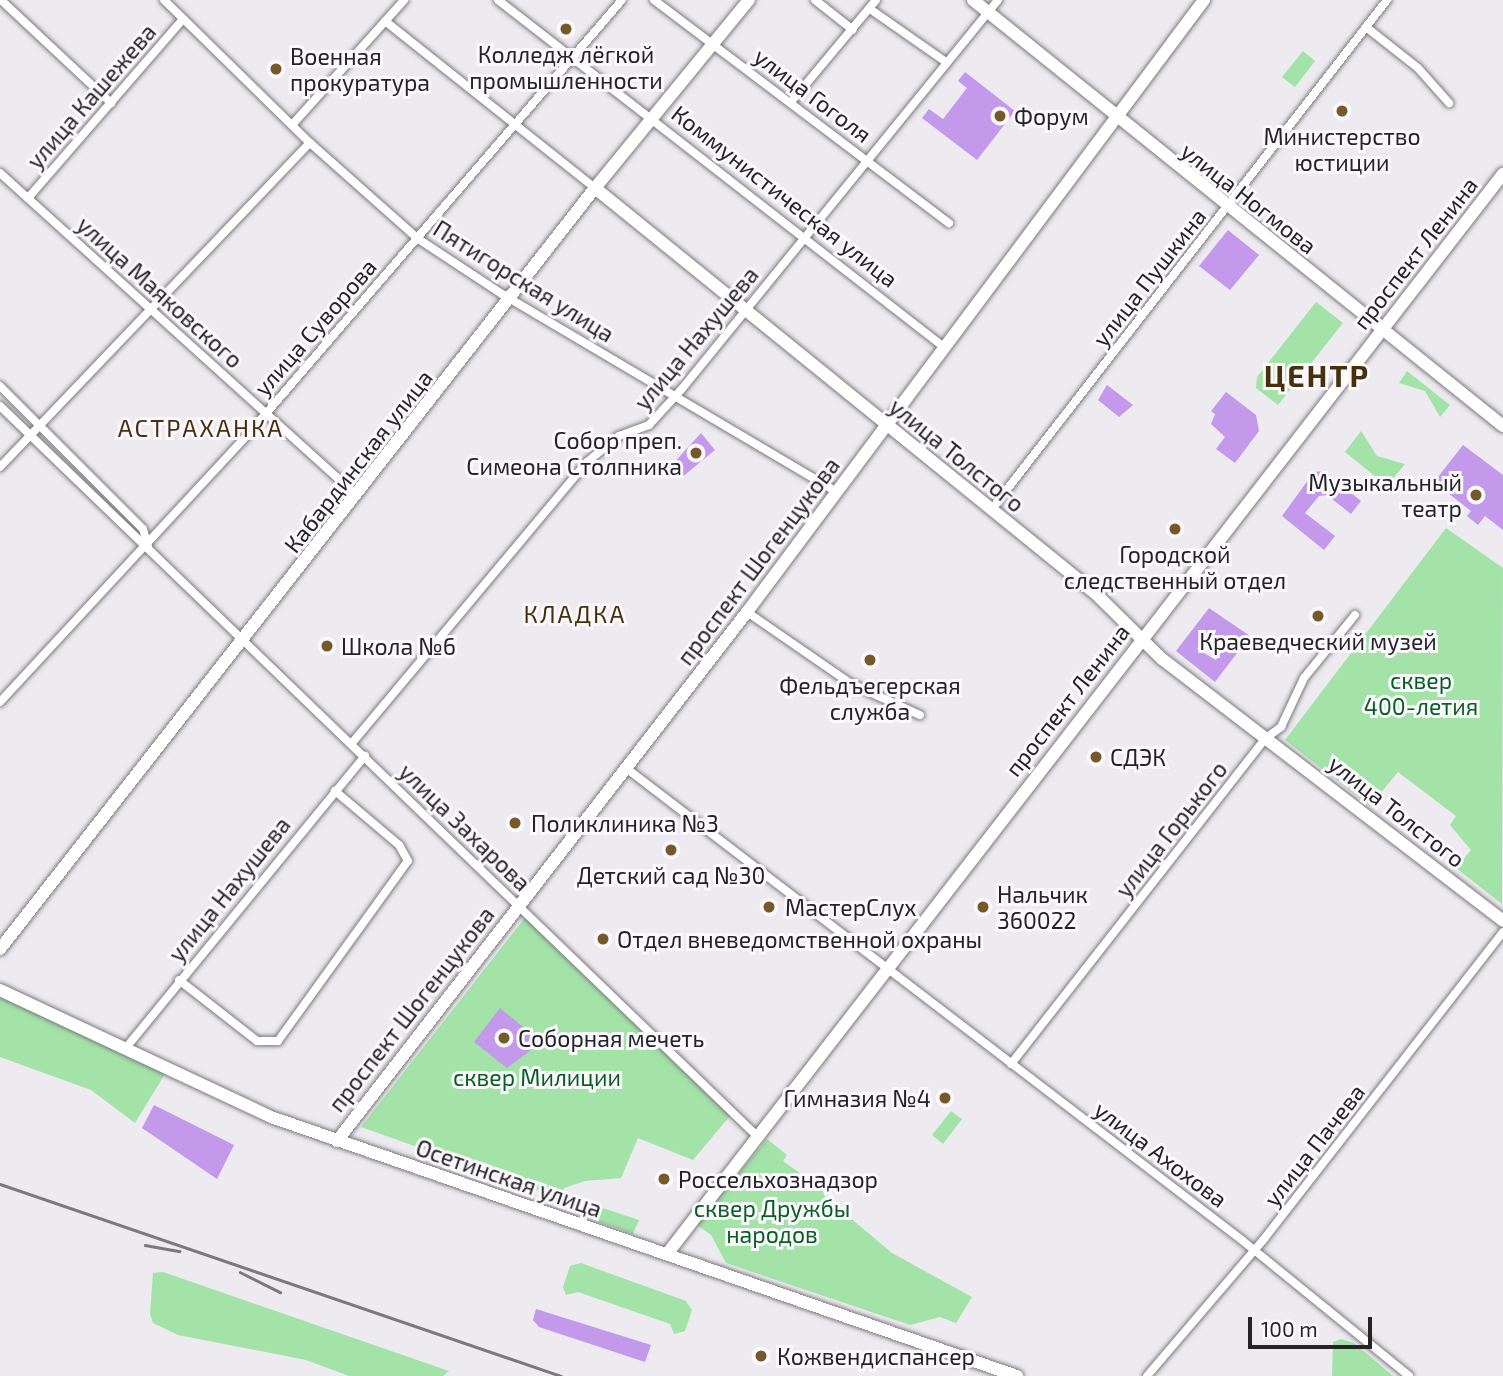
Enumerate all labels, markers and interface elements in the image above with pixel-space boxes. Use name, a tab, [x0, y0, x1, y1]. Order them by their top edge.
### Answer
street label: улица Кашежева	[21, 18, 161, 174]
marker: Колледж лёгкой промышленности	[558, 21, 574, 37]
place label: Колледж лёгкой промышленности	[469, 40, 663, 94]
place label: Военная прокуратура	[290, 42, 430, 96]
street label: улица Гоголя	[749, 42, 877, 148]
marker: Военная прокуратура	[268, 61, 284, 77]
street label: Коммунистическая улица	[666, 99, 904, 293]
place label: Форум	[1014, 102, 1089, 130]
marker: Министерство юстиции	[1334, 103, 1350, 119]
marker: Форум	[992, 108, 1008, 124]
place label: Министерство юстиции	[1263, 122, 1421, 176]
street label: улица Ногмова	[1176, 137, 1322, 259]
street label: проспект Ленина	[1347, 171, 1483, 335]
street label: улица Пушкина	[1087, 203, 1211, 351]
street label: улица Маяковского	[72, 210, 248, 374]
street label: Пятигорская улица	[429, 214, 619, 348]
street label: улица Суворова	[248, 253, 382, 401]
street label: улица Нахушева	[628, 261, 764, 415]
district label: ЦЕНТР	[1264, 357, 1370, 393]
street label: Кабардинская улица	[278, 364, 438, 558]
street label: улица Толстого	[884, 392, 1030, 518]
district label: АСТРАХАНКА	[119, 414, 283, 442]
place label: Собор преп. Симеона Столпника	[466, 426, 682, 480]
marker: Собор преп. Симеона Столпника	[688, 445, 704, 461]
street label: проспект Шогенцукова	[671, 452, 845, 670]
place label: Музыкальный театр	[1308, 468, 1462, 522]
marker: Музыкальный театр	[1468, 487, 1484, 503]
marker: Городской следственный отдел	[1167, 521, 1183, 537]
place label: Городской следственный отдел	[1064, 540, 1286, 594]
district label: КЛАДКА	[524, 600, 626, 628]
marker: Краеведческий музей	[1310, 608, 1326, 624]
street label: проспект Ленина	[999, 618, 1135, 782]
place label: Краеведческий музей	[1199, 627, 1437, 655]
place label: Школа №6	[341, 632, 456, 660]
marker: Школа №6	[319, 638, 335, 654]
marker: Фельдъегерская служба	[862, 652, 878, 668]
park label: сквер 400-летия	[1364, 666, 1478, 720]
place label: Фельдъегерская служба	[779, 671, 961, 725]
place label: СДЭК	[1110, 743, 1166, 771]
marker: СДЭК	[1088, 749, 1104, 765]
street label: улица Толстого	[1323, 749, 1471, 873]
street label: улица Горького	[1109, 755, 1233, 903]
street label: улица Захарова	[394, 757, 536, 897]
place label: Поликлиника №3	[531, 809, 719, 837]
street label: улица Нахушева	[162, 811, 296, 967]
marker: Поликлиника №3	[505, 813, 525, 833]
marker: Детский сад №30	[663, 842, 679, 858]
place label: Детский сад №30	[577, 861, 765, 889]
place label: Нальчик 360022	[997, 880, 1088, 934]
place label: МастерСлух	[785, 893, 917, 921]
marker: МастерСлух	[759, 897, 779, 917]
marker: Нальчик 360022	[975, 899, 991, 915]
street label: проспект Шогенцукова	[322, 901, 500, 1117]
place label: Отдел вневедомственной охраны	[617, 925, 982, 953]
marker: Отдел вневедомственной охраны	[595, 931, 611, 947]
place label: Соборная мечеть	[518, 1024, 704, 1052]
marker: Соборная мечеть	[496, 1030, 512, 1046]
park label: сквер Милиции	[453, 1063, 621, 1091]
street label: улица Пачева	[1258, 1078, 1370, 1212]
place label: Гимназия №4	[783, 1084, 931, 1112]
marker: Гимназия №4	[937, 1090, 953, 1106]
street label: улица Ахохова	[1089, 1095, 1233, 1213]
street label: Осетинская улица	[412, 1133, 606, 1223]
place label: Россельхознадзор	[678, 1165, 878, 1193]
marker: Россельхознадзор	[656, 1171, 672, 1187]
park label: сквер Дружбы народов	[694, 1194, 850, 1248]
scale bar	[1251, 1302, 1375, 1346]
text: 100 m	[1261, 1316, 1318, 1341]
place label: Кожвендиспансер	[777, 1342, 975, 1370]
marker: Кожвендиспансер	[751, 1346, 771, 1366]

